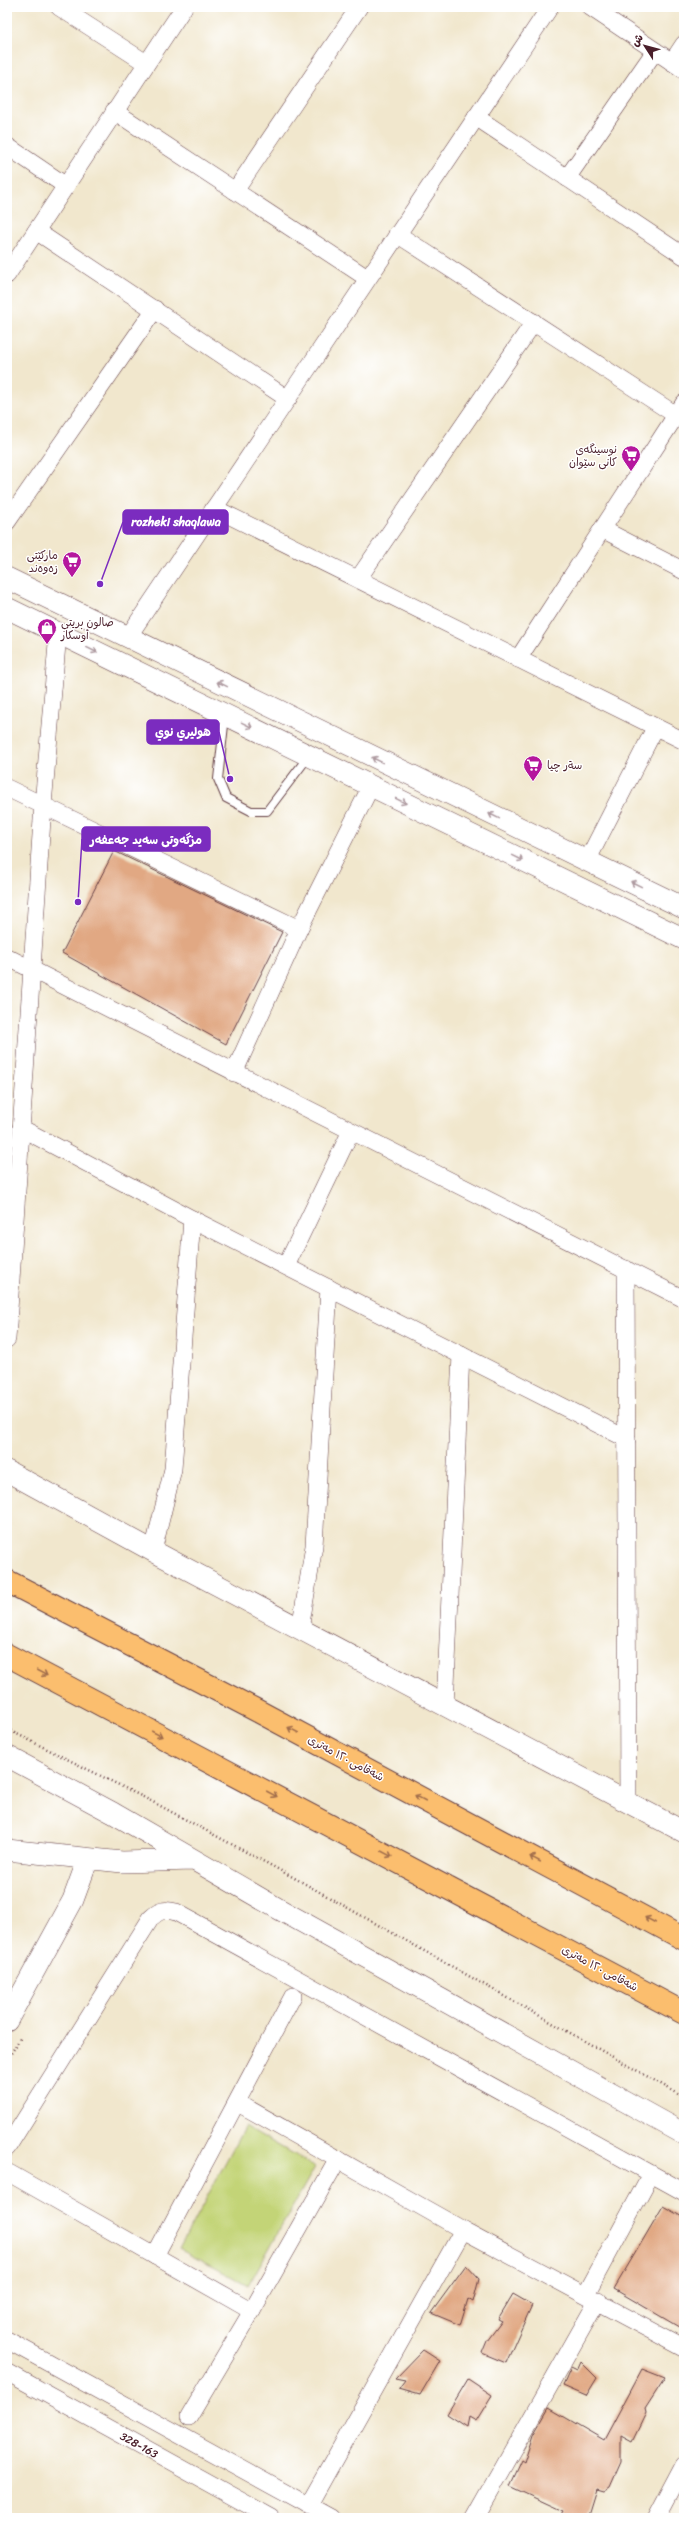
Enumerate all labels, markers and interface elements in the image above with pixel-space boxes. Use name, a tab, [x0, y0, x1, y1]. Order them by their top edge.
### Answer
north arrow	[625, 26, 665, 66]
text: ش	[626, 30, 649, 51]
place label: نوسینگەی کانی سێوان	[569, 440, 617, 472]
supermarket icon: نوسینگەی کانی سێوان	[620, 444, 642, 472]
callout: rozheki shaqlawa	[123, 510, 228, 534]
text: rozheki shaqlawa	[130, 511, 222, 533]
place label: مارکێتی زەوەند	[27, 546, 58, 578]
supermarket icon: مارکێتی زەوەند	[61, 550, 83, 578]
place label: صالون بريتي أوسكار	[60, 613, 114, 645]
shop icon: صالون بريتي أوسكار	[36, 617, 58, 645]
one-way arrow	[86, 647, 98, 654]
one-way arrow	[217, 680, 229, 687]
callout: هوليري نوي	[147, 720, 219, 744]
text: هوليري نوي	[155, 721, 211, 743]
one-way arrow	[240, 722, 252, 730]
supermarket icon: سةر چيا	[522, 754, 544, 782]
one-way arrow	[371, 755, 383, 763]
place label: سةر چيا	[547, 756, 582, 775]
one-way arrow	[395, 798, 407, 805]
one-way arrow	[488, 812, 500, 819]
callout: مزگەوتی سەید جەعفەر	[82, 827, 210, 851]
text: مزگەوتی سەید جەعفەر	[89, 829, 202, 851]
one-way arrow	[512, 855, 524, 862]
one-way arrow	[631, 880, 643, 887]
one-way arrow	[35, 1670, 47, 1678]
one-way arrow	[287, 1726, 299, 1733]
one-way arrow	[151, 1730, 163, 1738]
street label: شەقامی ١٢٠ مەتری	[304, 1730, 387, 1787]
one-way arrow	[266, 1791, 278, 1798]
one-way arrow	[415, 1793, 427, 1801]
one-way arrow	[381, 1851, 393, 1859]
one-way arrow	[529, 1854, 541, 1862]
one-way arrow	[644, 1916, 656, 1923]
street label: شەقامی ١٢٠ مەتری	[558, 1940, 641, 1997]
street label: 328-163	[116, 2427, 162, 2464]

